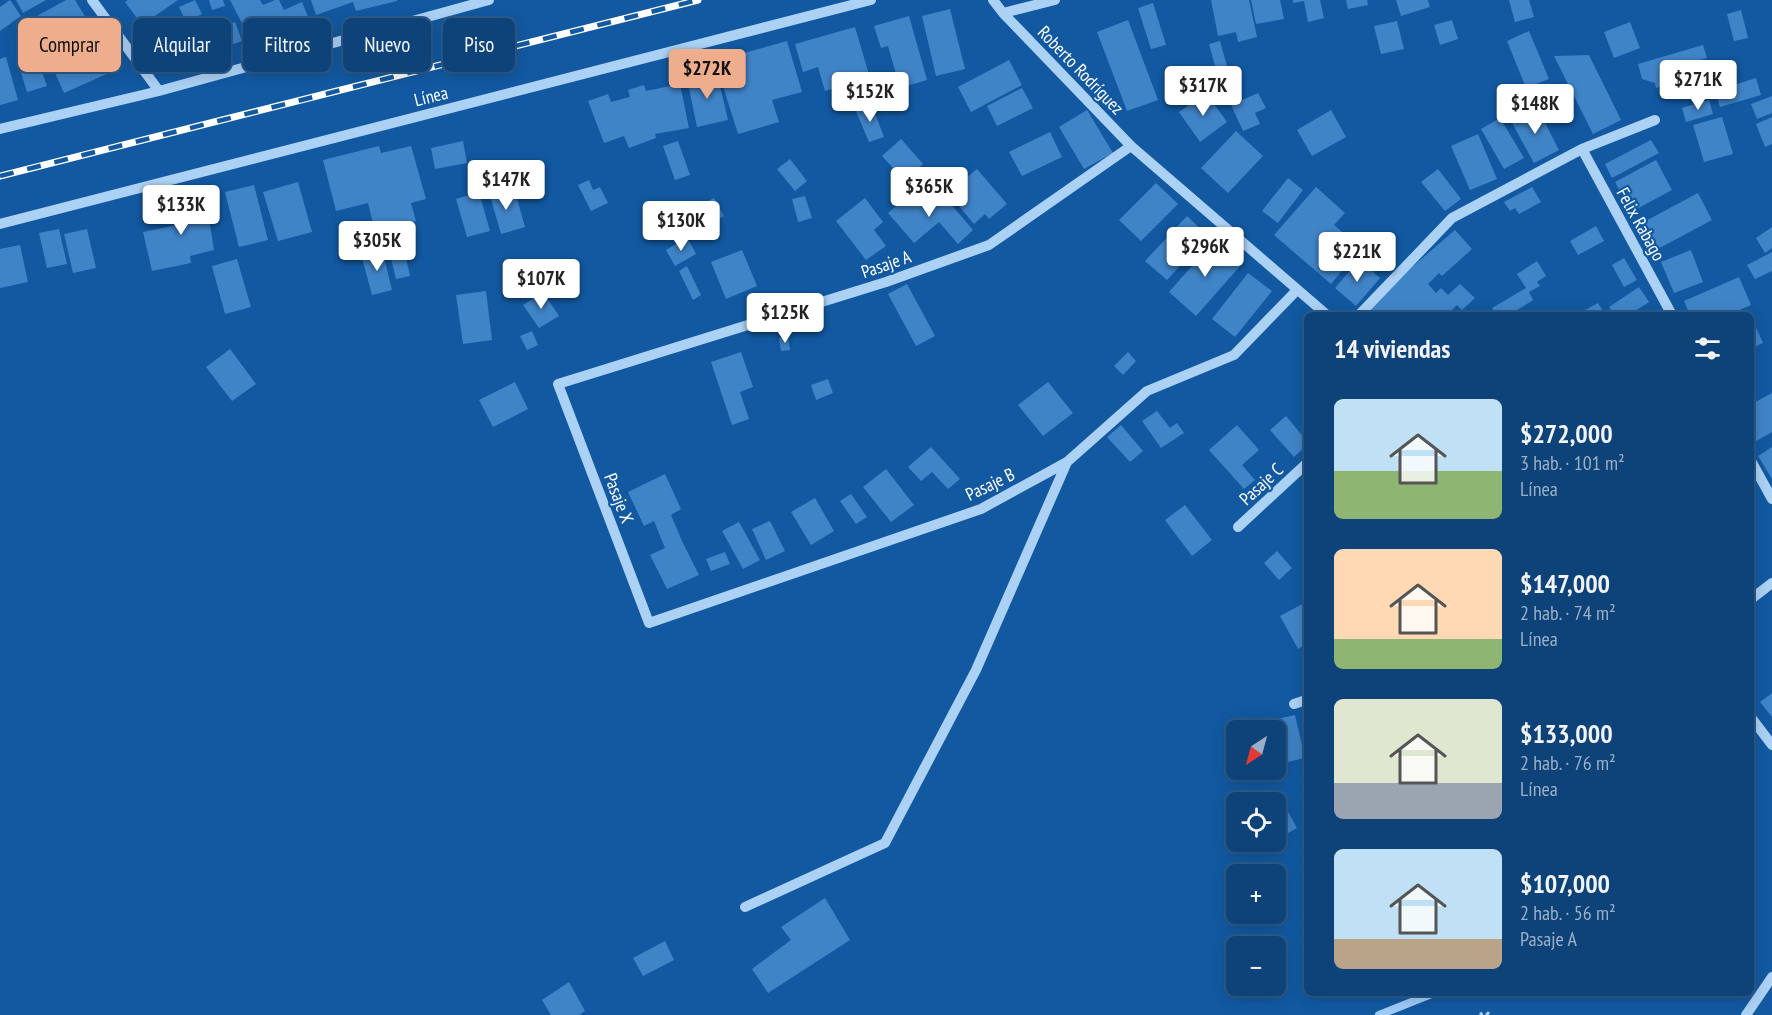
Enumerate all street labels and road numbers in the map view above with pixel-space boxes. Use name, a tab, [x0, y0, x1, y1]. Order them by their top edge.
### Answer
street label: Roberto Rodríguez	[1033, 21, 1129, 119]
street label: Línea	[412, 81, 450, 111]
street label: Felix Rabago	[1612, 183, 1671, 265]
street label: Pasaje A	[858, 245, 914, 283]
street label: Pasaje C	[1234, 458, 1288, 510]
street label: Pasaje B	[962, 462, 1018, 506]
street label: Pasaje X	[599, 470, 639, 526]

